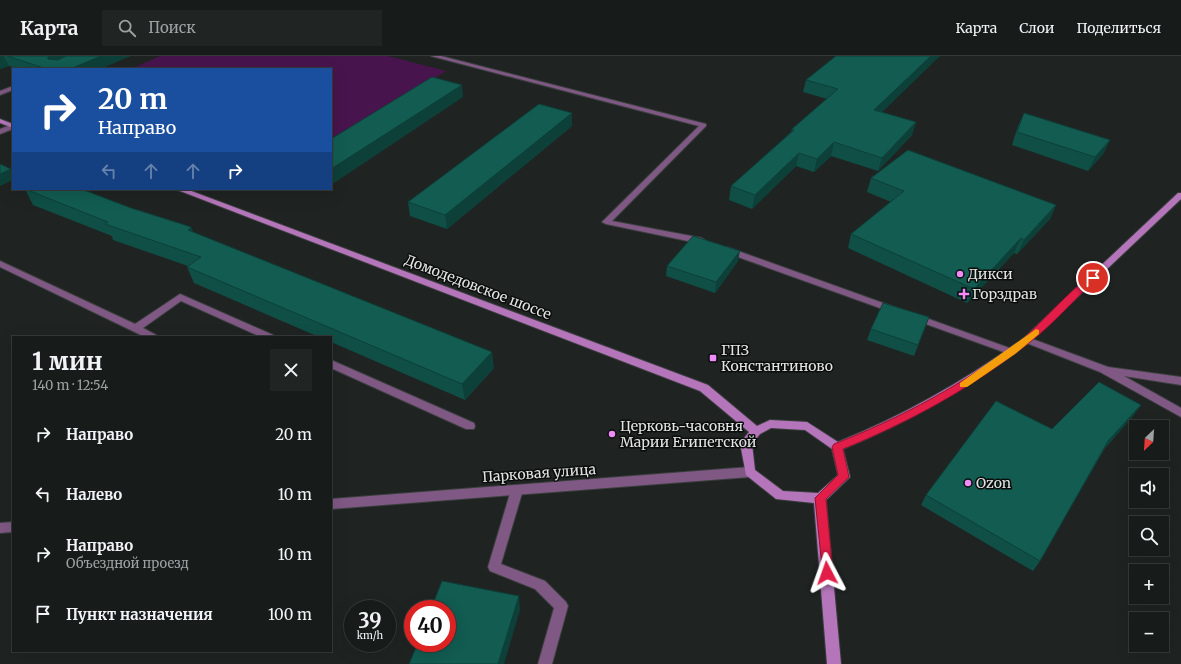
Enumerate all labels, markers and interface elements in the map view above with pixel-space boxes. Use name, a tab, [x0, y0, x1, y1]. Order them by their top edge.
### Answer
search box	[102, 10, 382, 46]
text: Карта	[20, 16, 78, 40]
icon: search	[116, 17, 138, 39]
text: Поиск	[148, 18, 196, 37]
text: Карта	[955, 19, 997, 37]
text: Слои	[1019, 19, 1054, 37]
text: Поделиться	[1076, 19, 1161, 37]
text: 20 m	[98, 81, 167, 117]
icon: right	[32, 84, 84, 136]
text: Направо	[98, 116, 176, 139]
icon: left	[98, 160, 120, 182]
icon: ahead	[140, 160, 162, 182]
icon: ahead	[182, 160, 204, 182]
icon: right	[224, 160, 246, 182]
street label: Домодедовское шоссе	[402, 251, 554, 323]
pin	[1076, 261, 1110, 295]
place label: Дикси	[968, 265, 1013, 283]
icon: arrive	[1082, 267, 1104, 289]
marker: Дикси	[955, 269, 965, 279]
place label: Горздрав	[972, 285, 1037, 303]
marker: Горздрав	[959, 289, 969, 299]
place label: ГПЗ Константиново	[721, 341, 833, 375]
text: 1 мин	[32, 346, 103, 377]
button: close	[270, 349, 312, 391]
marker: ГПЗ Константиново	[708, 353, 718, 363]
text: 140 m · 12:54	[32, 377, 108, 394]
place label: Церковь-часовня Марии Египетской	[620, 417, 757, 451]
north arrow	[1129, 420, 1169, 460]
map controls	[1129, 420, 1169, 652]
icon: right	[32, 423, 54, 445]
text: Направо	[66, 425, 133, 444]
text: 20 m	[275, 425, 312, 444]
marker: Церковь-часовня Марии Египетской	[607, 429, 617, 439]
street label: Парковая улица	[481, 460, 597, 486]
button: sound	[1129, 468, 1169, 508]
place label: Ozon	[976, 474, 1011, 492]
marker: Ozon	[963, 478, 973, 488]
icon: left	[32, 483, 54, 505]
text: Налево	[66, 485, 122, 504]
text: 10 m	[278, 485, 312, 504]
button: search	[1129, 516, 1169, 556]
text: Направо	[66, 536, 133, 555]
icon: right	[32, 543, 54, 565]
text: 10 m	[278, 545, 312, 564]
position arrow	[806, 552, 848, 594]
text: Объездной проезд	[66, 555, 189, 572]
button: +	[1129, 564, 1169, 604]
speed limit sign: 40	[404, 600, 456, 652]
icon: arrive	[32, 603, 54, 625]
text: Пункт назначения	[66, 605, 213, 624]
text: 100 m	[268, 605, 312, 624]
text: 39	[358, 608, 382, 633]
button: −	[1129, 612, 1169, 652]
text: km/h	[357, 629, 383, 642]

